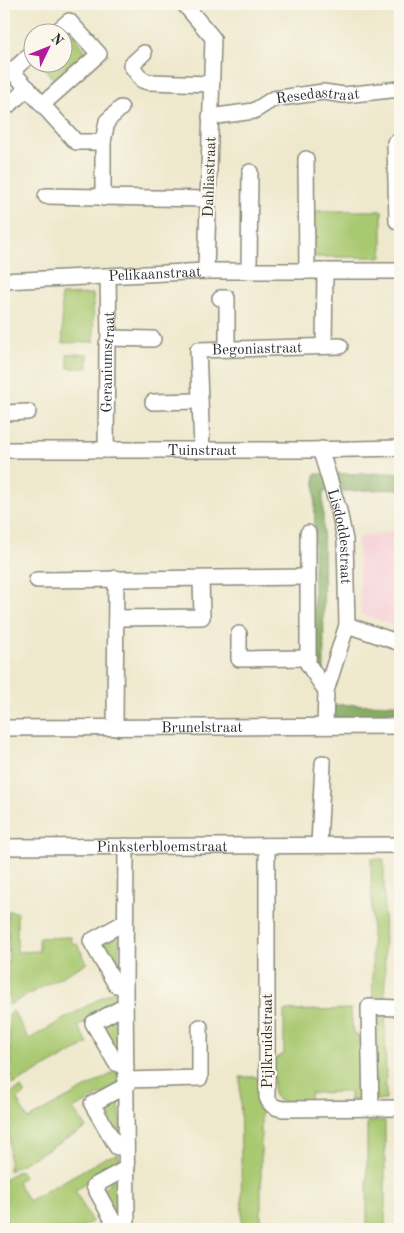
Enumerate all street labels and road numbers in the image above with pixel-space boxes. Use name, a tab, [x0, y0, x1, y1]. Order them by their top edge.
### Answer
street label: Resedastraat	[275, 86, 360, 108]
street label: Dahliastraat	[202, 136, 219, 218]
street label: Pelikaanstraat	[108, 265, 202, 285]
street label: Geraniumstraat	[100, 311, 118, 413]
street label: Begoniastraat	[212, 341, 302, 359]
street label: Tuinstraat	[168, 444, 236, 459]
street label: Lisdoddestraat	[324, 487, 352, 584]
street label: Brunelstraat	[161, 721, 243, 736]
street label: Pinksterbloemstraat	[96, 840, 228, 856]
street label: Pijlkruidstraat	[261, 994, 276, 1088]

